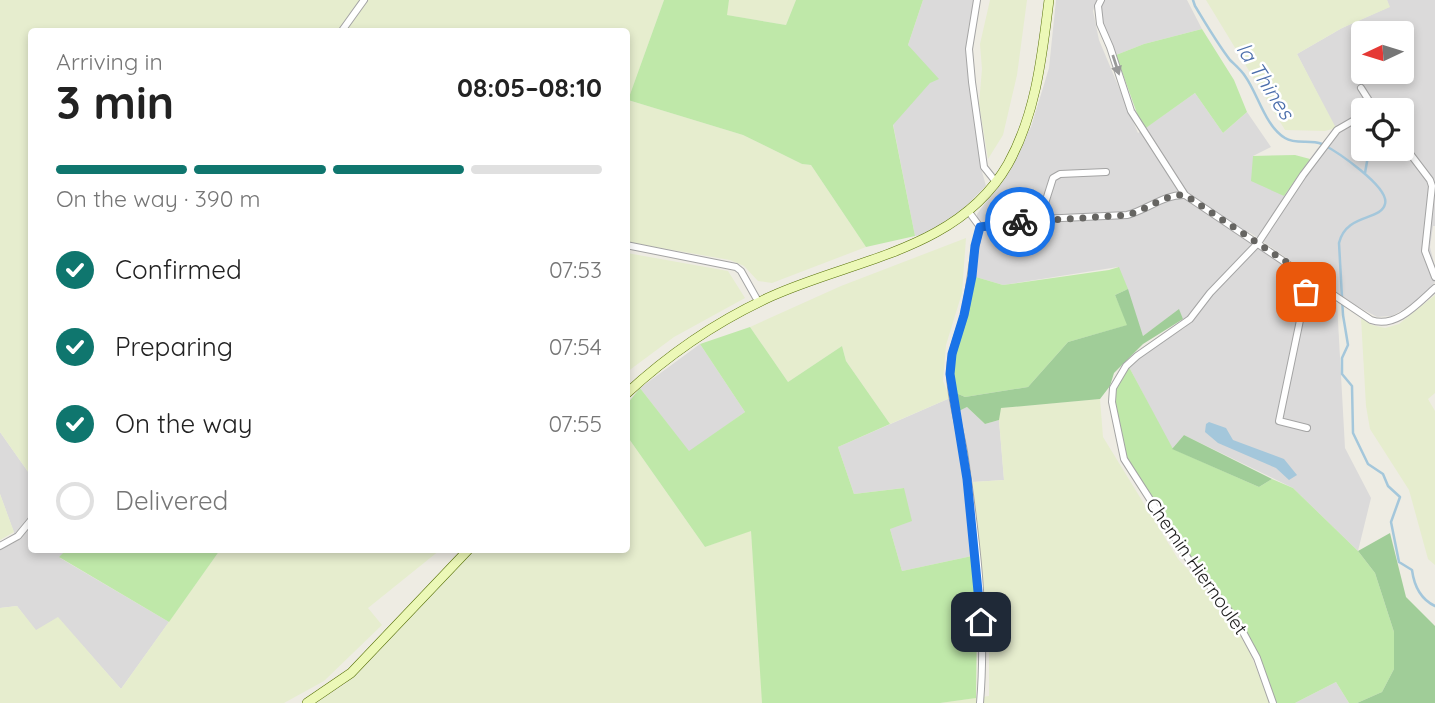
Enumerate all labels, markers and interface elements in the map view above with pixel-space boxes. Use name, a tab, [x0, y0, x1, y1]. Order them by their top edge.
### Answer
north arrow	[1351, 21, 1414, 84]
map controls	[1351, 21, 1414, 161]
water label: la Thines	[1231, 37, 1301, 125]
text: Arriving in	[56, 47, 163, 76]
one-way arrow	[1111, 54, 1122, 75]
text: 08:05–08:10	[457, 71, 602, 104]
text: 3 min	[56, 73, 174, 131]
button: locate	[1351, 98, 1414, 161]
text: On the way · 390 m	[56, 184, 261, 213]
courier	[985, 187, 1055, 257]
icon: bike	[1001, 203, 1039, 241]
icon: check	[56, 251, 94, 289]
text: Confirmed	[115, 253, 242, 286]
text: 07:53	[549, 255, 602, 284]
pin	[1276, 262, 1336, 322]
icon: bag	[1287, 273, 1325, 311]
icon: check	[56, 328, 94, 366]
text: Preparing	[115, 330, 233, 363]
text: 07:54	[549, 332, 602, 361]
icon: check	[56, 405, 94, 443]
text: On the way	[115, 407, 253, 440]
text: 07:55	[548, 409, 602, 438]
text: Delivered	[115, 484, 228, 517]
street label: Chemin Hiernoulet	[1141, 493, 1253, 639]
pin	[951, 592, 1011, 652]
icon: home	[962, 603, 1000, 641]

